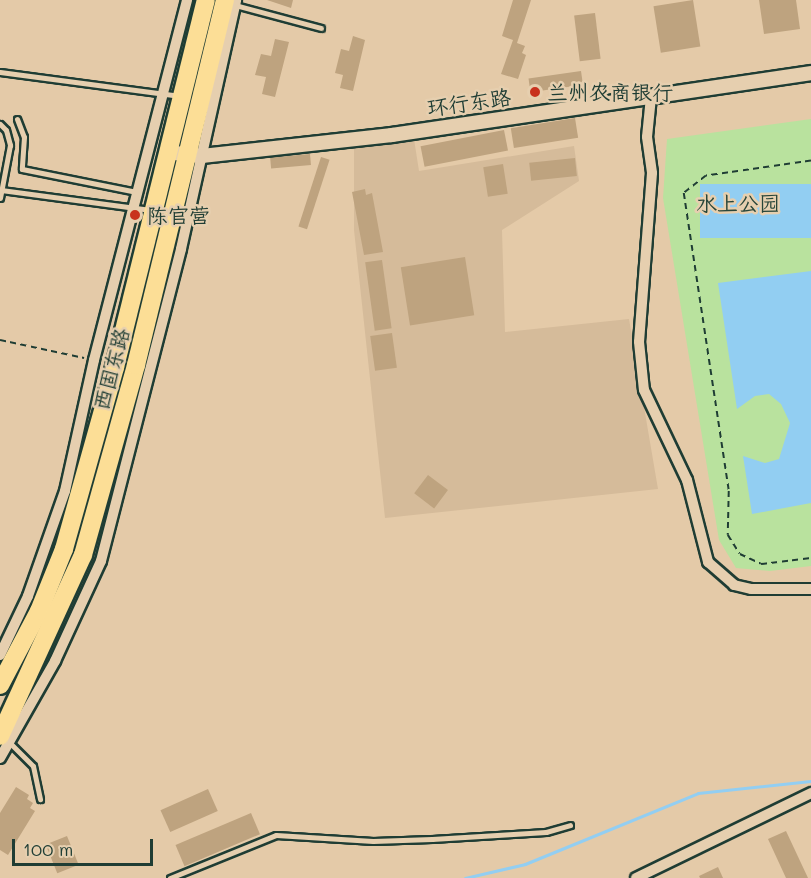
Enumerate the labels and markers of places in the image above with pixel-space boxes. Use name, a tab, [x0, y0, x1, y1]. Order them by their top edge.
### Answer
place label: 兰州农商银行	[547, 79, 673, 105]
marker: 兰州农商银行	[528, 85, 542, 99]
place label: 陈官营	[147, 202, 210, 228]
marker: 陈官营	[128, 208, 142, 222]

